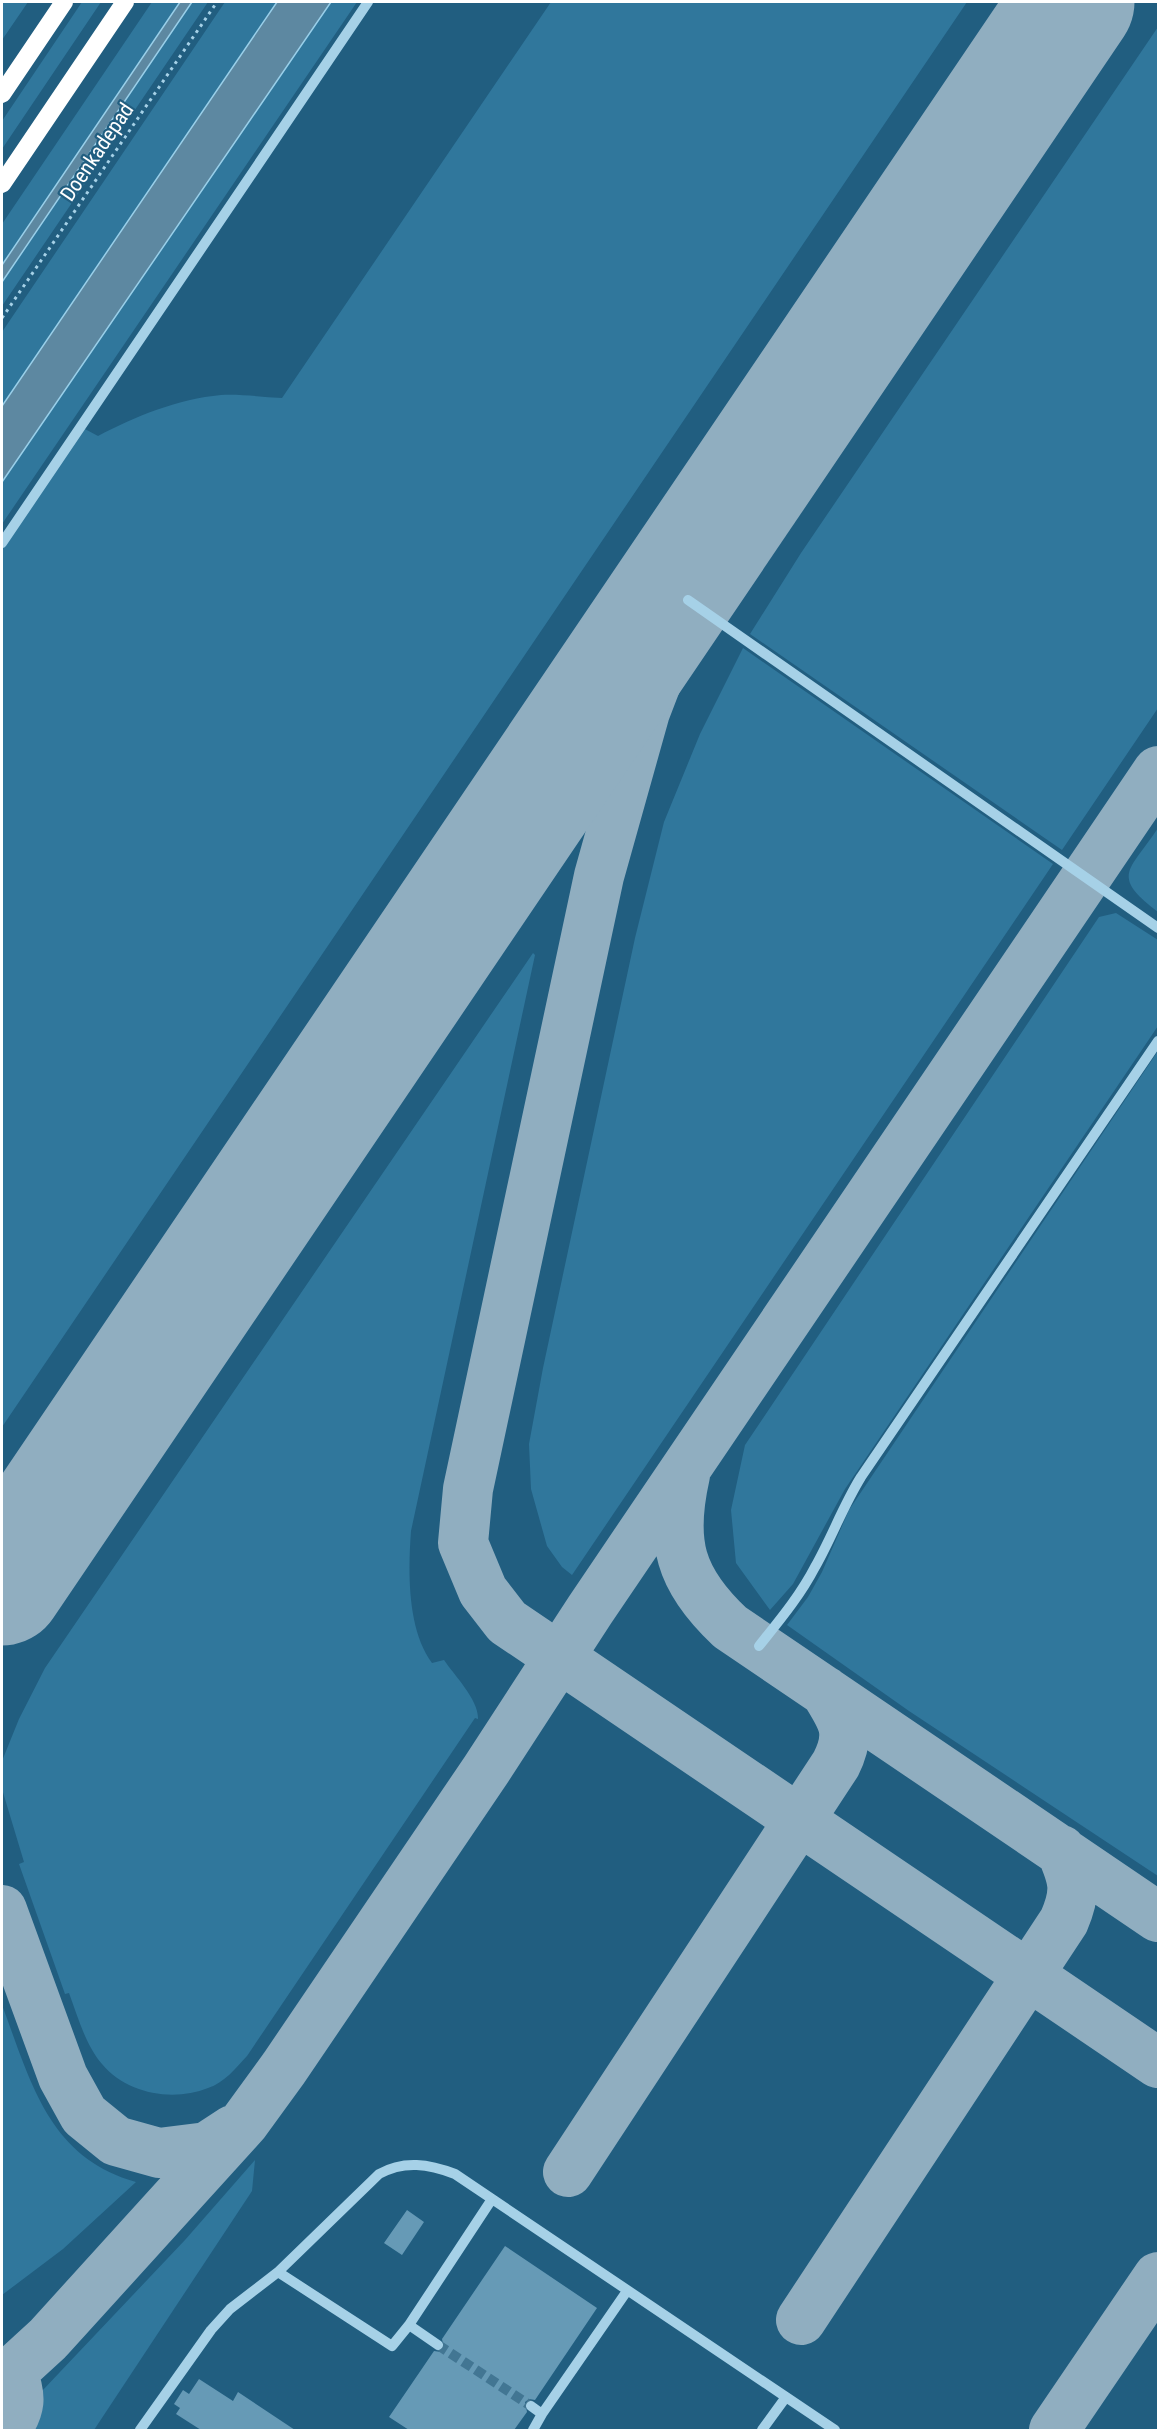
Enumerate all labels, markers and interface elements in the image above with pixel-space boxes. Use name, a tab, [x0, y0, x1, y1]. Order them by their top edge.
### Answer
street label: Doenkadepad	[55, 98, 139, 206]

